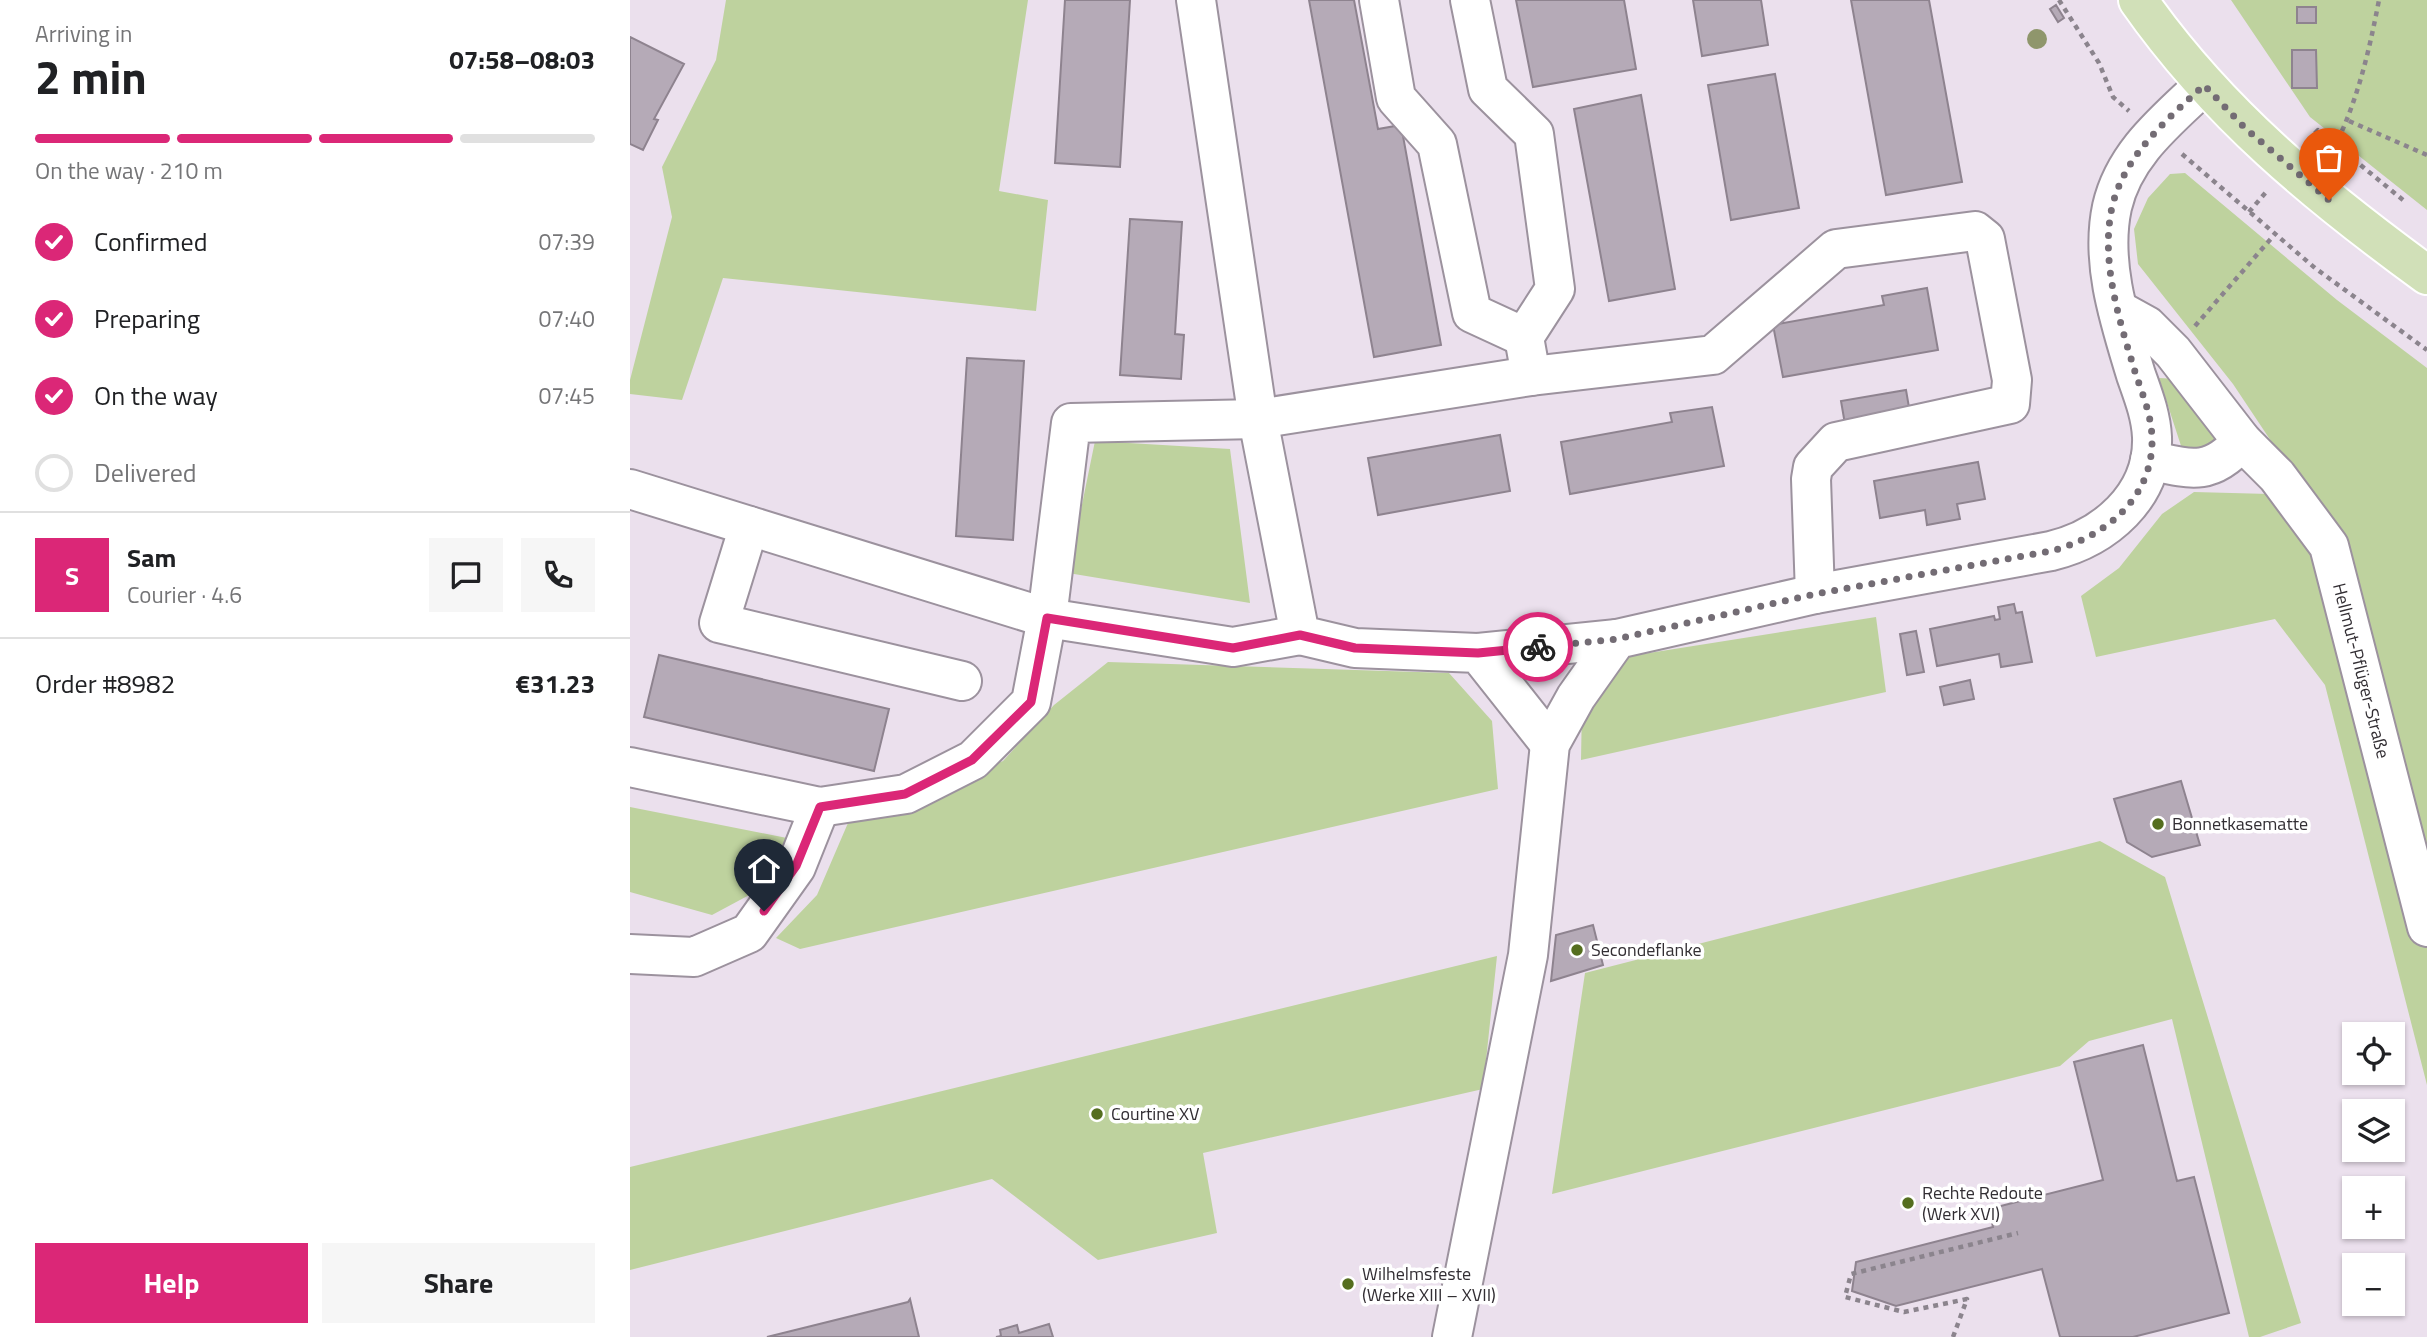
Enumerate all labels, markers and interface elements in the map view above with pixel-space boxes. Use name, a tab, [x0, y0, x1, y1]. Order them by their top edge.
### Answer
text: Arriving in	[35, 16, 132, 51]
text: 07:58–08:03	[449, 40, 595, 79]
text: 2 min	[35, 42, 147, 112]
pin	[2299, 128, 2359, 200]
icon: bag	[2310, 139, 2348, 177]
text: On the way · 210 m	[35, 153, 223, 188]
text: Confirmed	[94, 222, 208, 261]
icon: check	[35, 223, 73, 261]
text: 07:39	[538, 224, 595, 259]
text: Preparing	[94, 299, 200, 338]
icon: check	[35, 300, 73, 338]
text: 07:40	[538, 301, 595, 336]
text: On the way	[94, 376, 218, 415]
icon: check	[35, 377, 73, 415]
text: 07:45	[538, 378, 595, 413]
text: Delivered	[94, 453, 197, 492]
text: Sam	[127, 538, 176, 577]
button: chat	[429, 538, 503, 612]
button: phone	[521, 538, 595, 612]
text: S	[65, 556, 79, 595]
text: Courier · 4.6	[127, 577, 242, 612]
street label: Hellmut-Pflüger-Straße	[2326, 580, 2397, 761]
courier	[1503, 612, 1573, 682]
icon: bike	[1519, 628, 1557, 666]
text: Order #8982	[35, 664, 175, 703]
text: €31.23	[516, 664, 595, 703]
place label: Bonnetkasematte	[2172, 810, 2308, 837]
marker: Bonnetkasematte	[2150, 816, 2166, 832]
pin	[734, 839, 794, 911]
icon: home	[745, 850, 783, 888]
place label: Secondeflanke	[1591, 936, 1702, 963]
marker: Secondeflanke	[1569, 942, 1585, 958]
map controls	[2342, 1022, 2405, 1316]
button: locate	[2342, 1022, 2405, 1085]
button: layers	[2342, 1099, 2405, 1162]
place label: Courtine XV	[1111, 1100, 1200, 1127]
marker: Courtine XV	[1089, 1106, 1105, 1122]
button: +	[2342, 1176, 2405, 1239]
place label: Rechte Redoute (Werk XVI)	[1922, 1179, 2043, 1227]
marker: Rechte Redoute (Werk XVI)	[1900, 1195, 1916, 1211]
button: Help	[35, 1243, 308, 1323]
button: Share	[322, 1243, 595, 1323]
button: −	[2342, 1253, 2405, 1316]
place label: Wilhelmsfeste (Werke XIII – XVII)	[1362, 1260, 1496, 1308]
marker: Wilhelmsfeste (Werke XIII – XVII)	[1340, 1276, 1356, 1292]

